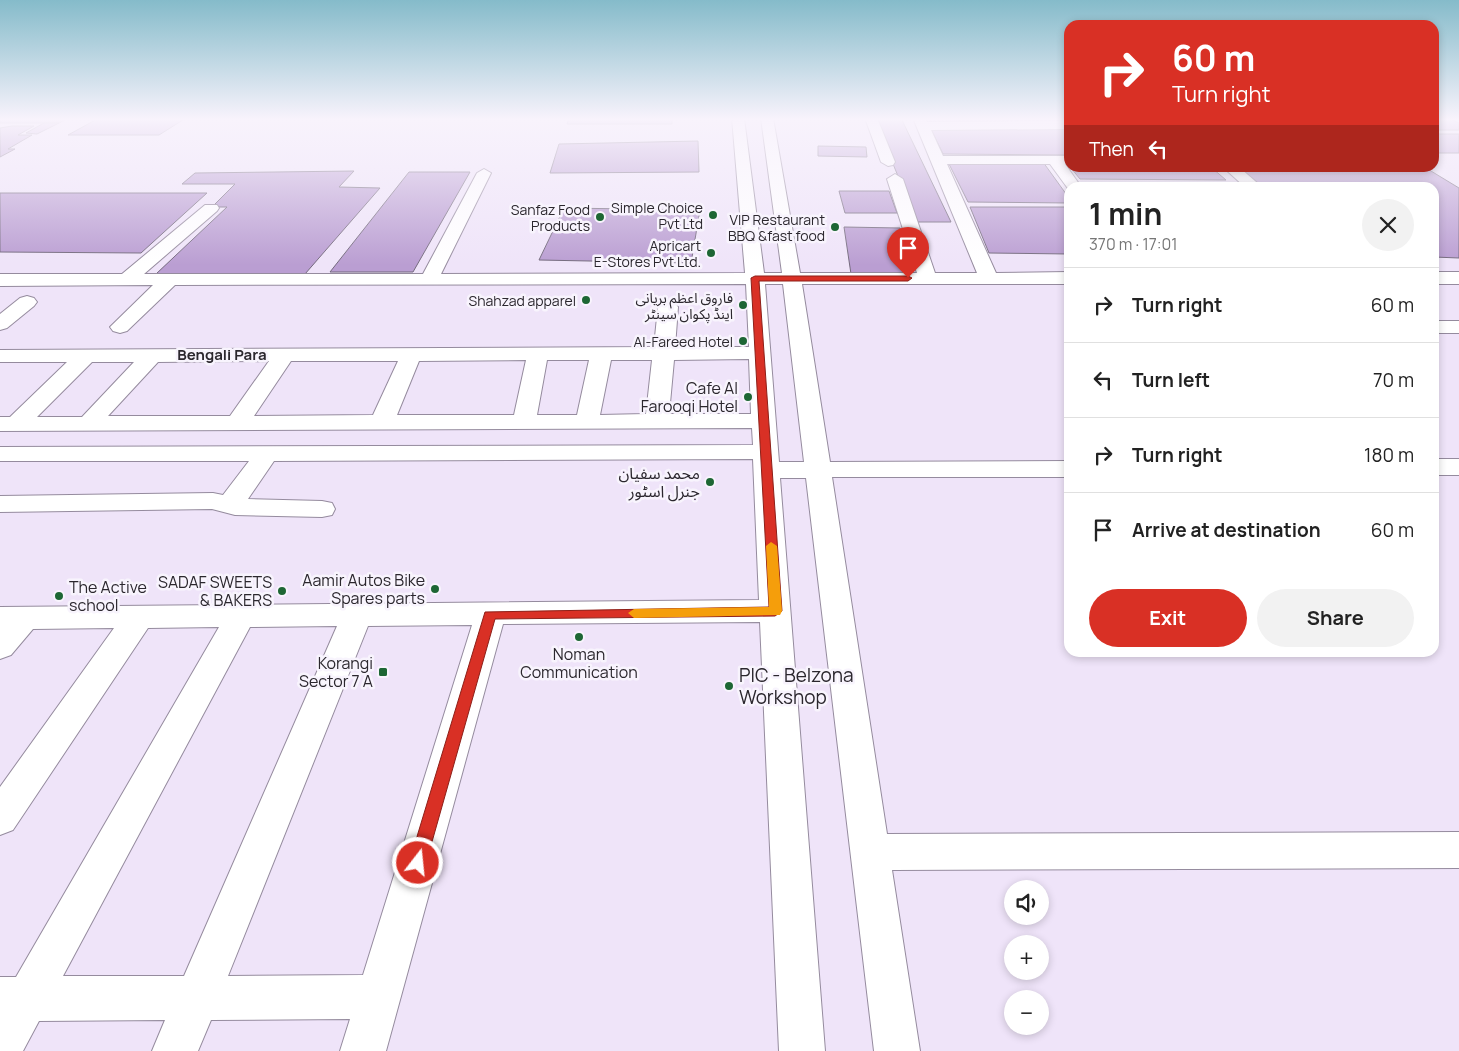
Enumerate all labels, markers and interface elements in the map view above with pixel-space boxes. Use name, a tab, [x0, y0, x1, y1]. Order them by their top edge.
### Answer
text: 60 m	[1172, 34, 1255, 82]
icon: right	[1089, 40, 1154, 105]
text: Turn right	[1172, 79, 1270, 109]
icon: left	[1144, 135, 1172, 163]
text: Then	[1089, 136, 1134, 162]
text: 1 min	[1089, 193, 1162, 234]
place label: Simple Choice Pvt Ltd	[611, 198, 703, 233]
button: close	[1362, 199, 1414, 251]
place label: Sanfaz Food Products	[511, 200, 590, 235]
marker: Simple Choice Pvt Ltd	[707, 209, 719, 221]
place label: VIP Restaurant BBQ &fast food	[728, 210, 825, 245]
marker: Sanfaz Food Products	[594, 211, 606, 223]
marker: VIP Restaurant BBQ &fast food	[829, 221, 841, 233]
pin	[887, 227, 929, 278]
text: 370 m · 17:01	[1089, 233, 1178, 255]
icon: arrive	[894, 234, 922, 262]
place label: Apricart E-Stores Pvt Ltd.	[594, 236, 701, 271]
marker: Apricart E-Stores Pvt Ltd.	[705, 247, 717, 259]
place label: فاروق اعظم بریانی اینڈ پکوان سینٹر	[635, 288, 733, 324]
place label: Shahzad apparel	[469, 291, 576, 310]
icon: right	[1089, 291, 1117, 319]
text: Turn right	[1132, 292, 1222, 318]
text: 60 m	[1371, 292, 1414, 318]
marker: Shahzad apparel	[580, 294, 592, 306]
marker: فاروق اعظم بریانی اینڈ پکوان سینٹر	[737, 299, 749, 311]
place label: Al-Fareed Hotel	[633, 332, 733, 351]
marker: Al-Fareed Hotel	[737, 335, 749, 347]
district label: Bengali Para	[177, 344, 267, 365]
icon: left	[1089, 366, 1117, 394]
text: Turn left	[1132, 367, 1210, 393]
text: 70 m	[1373, 367, 1414, 393]
place label: Cafe Al Farooqi Hotel	[641, 377, 738, 417]
marker: Cafe Al Farooqi Hotel	[742, 391, 754, 403]
icon: right	[1089, 441, 1117, 469]
text: Turn right	[1132, 442, 1222, 468]
text: 180 m	[1364, 442, 1414, 468]
place label: محمد سفیان جنرل اسٹور	[618, 462, 700, 502]
marker: محمد سفیان جنرل اسٹور	[704, 476, 716, 488]
icon: arrive	[1089, 516, 1117, 544]
text: Arrive at destination	[1132, 517, 1321, 543]
text: 60 m	[1371, 517, 1414, 543]
place label: Aamir Autos Bike Spares parts	[302, 569, 425, 609]
place label: SADAF SWEETS & BAKERS	[158, 571, 272, 611]
place label: The Active school	[69, 576, 147, 616]
marker: Aamir Autos Bike Spares parts	[429, 583, 441, 595]
marker: SADAF SWEETS & BAKERS	[276, 585, 288, 597]
button: Exit	[1089, 589, 1247, 647]
button: Share	[1257, 589, 1414, 647]
marker: The Active school	[53, 590, 65, 602]
marker: Noman Communication	[573, 631, 585, 643]
place label: Noman Communication	[520, 643, 638, 683]
place label: Korangi Sector 7 A	[299, 652, 373, 692]
place label: PIC - Belzona Workshop	[739, 662, 854, 710]
marker: Korangi Sector 7 A	[377, 666, 389, 678]
marker: PIC - Belzona Workshop	[723, 680, 735, 692]
position arrow	[391, 836, 443, 888]
map controls	[1004, 880, 1049, 1035]
button: sound	[1004, 880, 1049, 925]
button: +	[1004, 935, 1049, 980]
button: −	[1004, 990, 1049, 1035]

